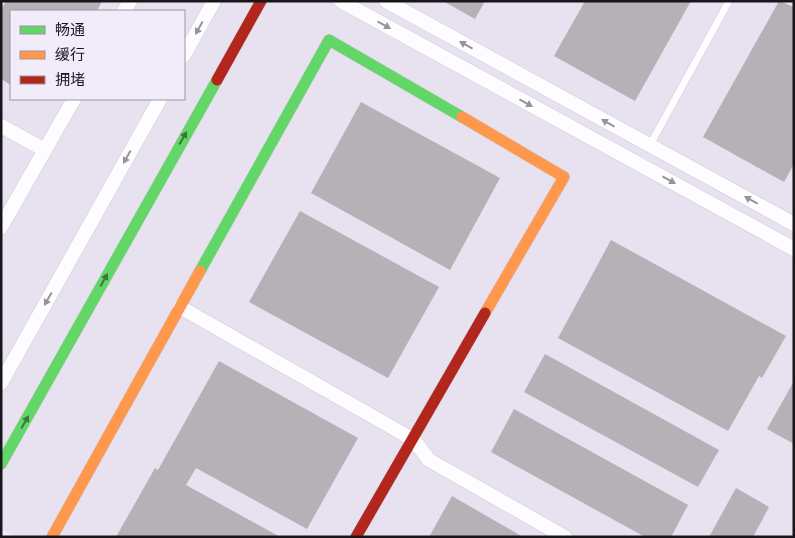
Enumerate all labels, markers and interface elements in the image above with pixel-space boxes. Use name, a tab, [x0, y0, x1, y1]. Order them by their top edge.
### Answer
legend	[10, 10, 185, 100]
text: 畅通	[55, 20, 85, 39]
one-way arrow	[377, 20, 390, 29]
one-way arrow	[195, 21, 203, 36]
one-way arrow	[458, 41, 473, 49]
text: 缓行	[55, 45, 85, 64]
text: 拥堵	[55, 70, 85, 89]
one-way arrow	[519, 98, 533, 107]
one-way arrow	[602, 118, 615, 127]
one-way arrow	[179, 131, 187, 145]
one-way arrow	[123, 150, 132, 163]
one-way arrow	[662, 176, 675, 185]
one-way arrow	[744, 196, 758, 205]
one-way arrow	[100, 273, 108, 287]
one-way arrow	[44, 292, 53, 305]
one-way arrow	[21, 415, 29, 429]

